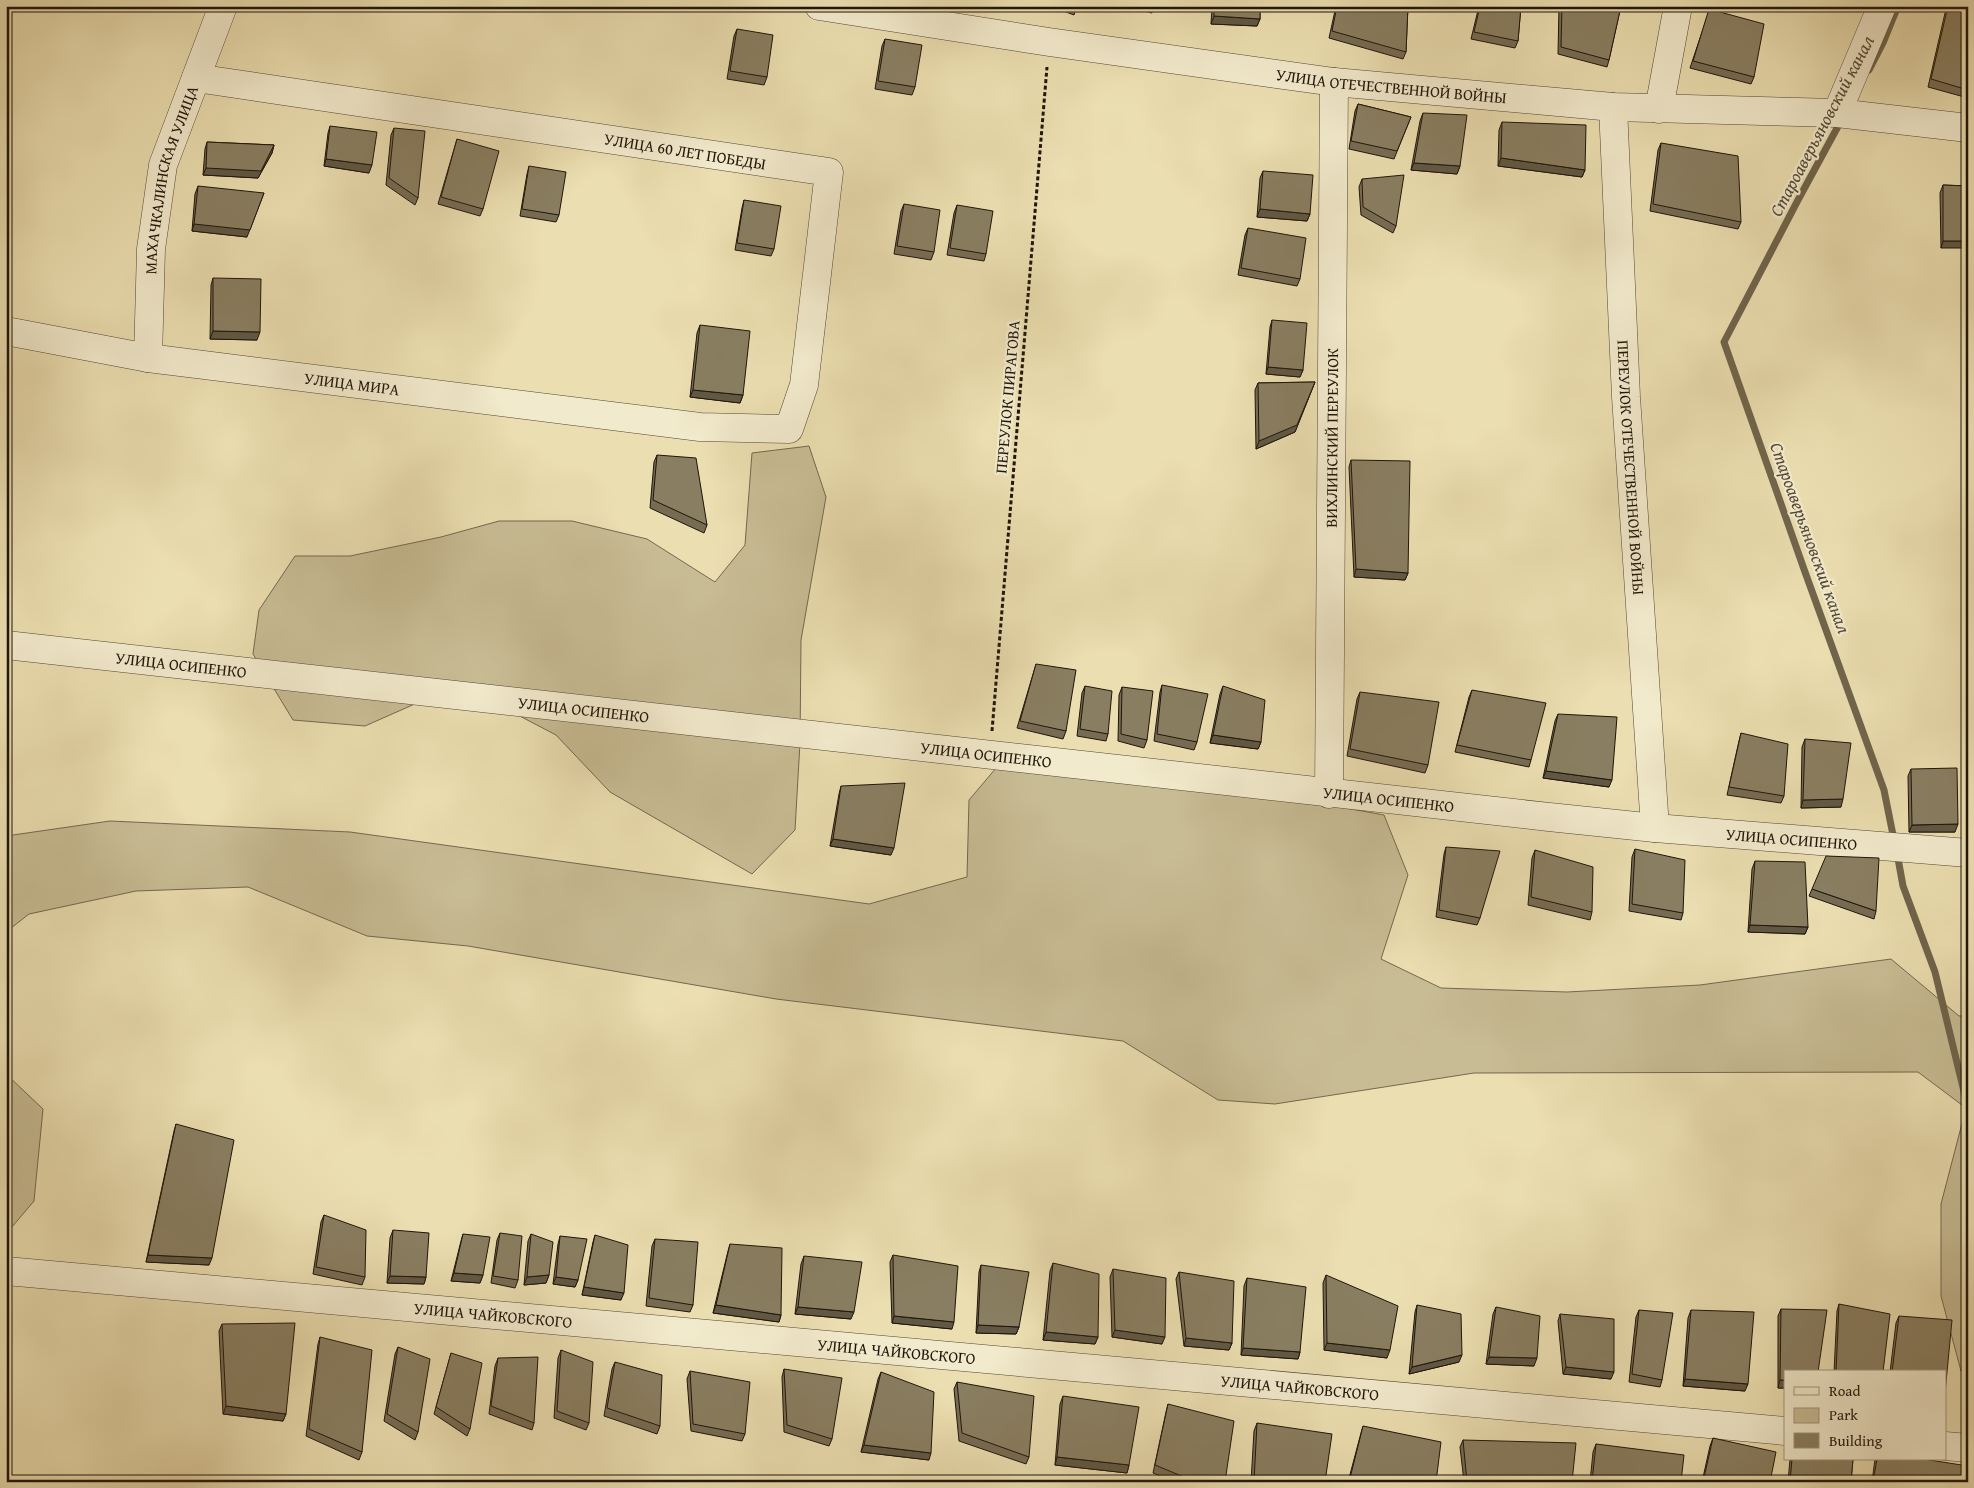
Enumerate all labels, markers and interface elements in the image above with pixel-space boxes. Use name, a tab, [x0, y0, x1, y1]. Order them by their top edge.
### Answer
water label: Староаверьяновский канал	[1762, 30, 1881, 221]
street label: УЛИЦА ОТЕЧЕСТВЕННОЙ ВОЙНЫ	[1275, 62, 1508, 109]
street label: МАХАЧКАЛИНСКАЯ УЛИЦА	[138, 81, 204, 275]
street label: УЛИЦА 60 ЛЕТ ПОБЕДЫ	[602, 126, 768, 176]
street label: ПЕРЕУЛОК ПИРАГОВА	[988, 319, 1026, 475]
street label: ПЕРЕУЛОК ОТЕЧЕСТВЕННОЙ ВОЙНЫ	[1611, 339, 1651, 596]
street label: ВИХЛИНСКИЙ ПЕРЕУЛОК	[1319, 348, 1344, 528]
street label: УЛИЦА МИРА	[303, 366, 401, 401]
water label: Староаверьяновский канал	[1763, 438, 1858, 638]
street label: УЛИЦА ОСИПЕНКО	[114, 645, 248, 684]
street label: УЛИЦА ОСИПЕНКО	[516, 690, 651, 729]
street label: УЛИЦА ОСИПЕНКО	[919, 735, 1053, 774]
street label: УЛИЦА ОСИПЕНКО	[1321, 780, 1456, 818]
street label: УЛИЦА ОСИПЕНКО	[1725, 822, 1858, 856]
street label: УЛИЦА ЧАЙКОВСКОГО	[413, 1296, 574, 1334]
street label: УЛИЦА ЧАЙКОВСКОГО	[816, 1332, 977, 1370]
street label: УЛИЦА ЧАЙКОВСКОГО	[1220, 1368, 1380, 1406]
legend	[1784, 1370, 1946, 1460]
text: Road	[1829, 1380, 1860, 1401]
text: Park	[1829, 1404, 1858, 1425]
text: Building	[1829, 1430, 1883, 1451]

